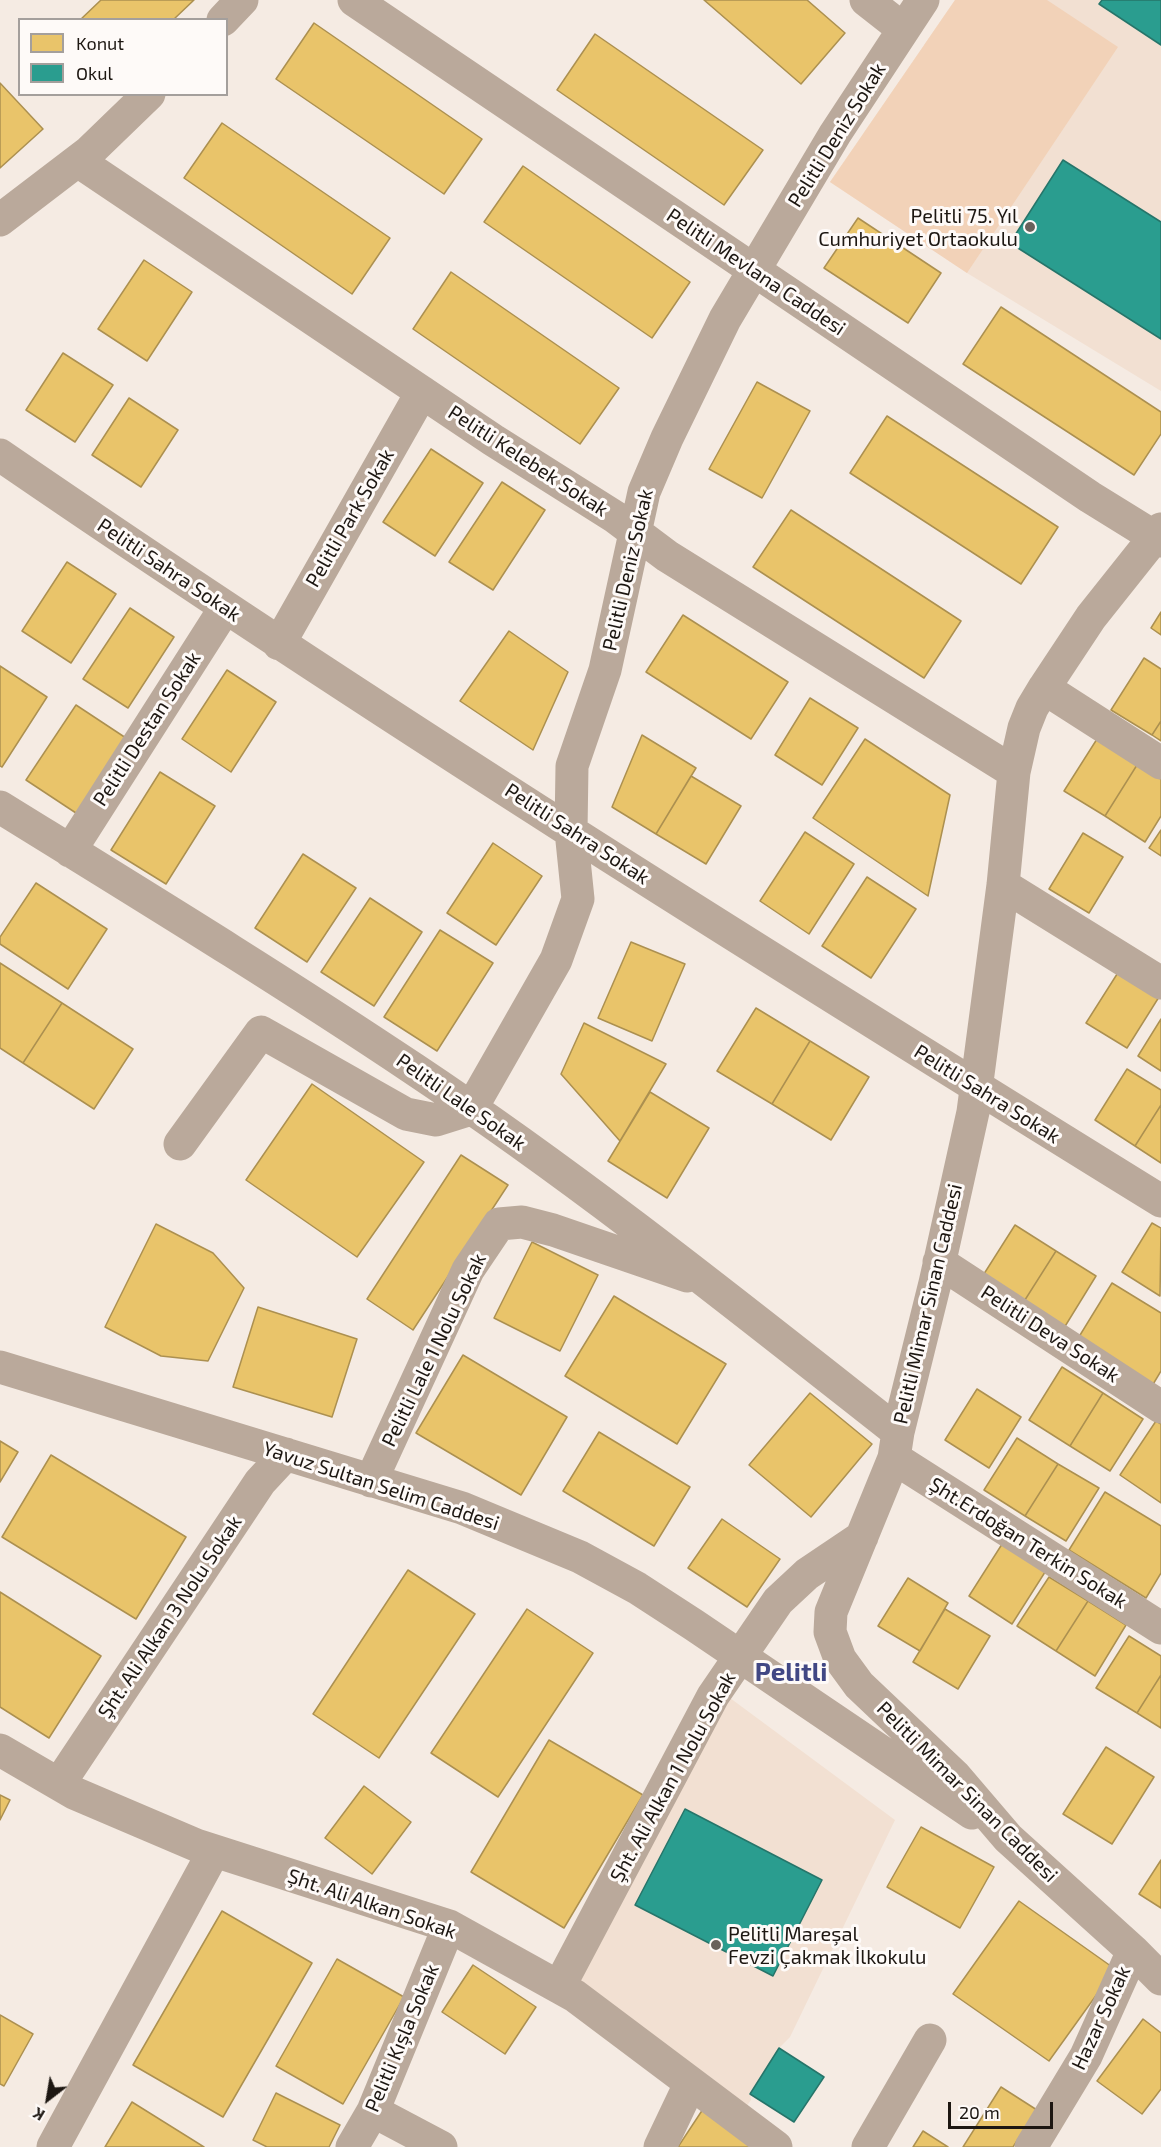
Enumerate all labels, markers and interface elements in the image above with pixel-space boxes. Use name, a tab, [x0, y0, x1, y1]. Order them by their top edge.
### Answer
legend	[18, 18, 228, 96]
text: Konut	[76, 32, 124, 54]
street label: Pelitli Deniz Sokak	[783, 58, 891, 212]
text: Okul	[76, 62, 113, 84]
street label: Pelitli Mevlana Caddesi	[662, 203, 850, 341]
place label: Pelitli 75. Yıl Cumhuriyet Ortaokulu	[818, 204, 1018, 251]
marker: Pelitli 75. Yıl Cumhuriyet Ortaokulu	[1023, 220, 1037, 234]
street label: Pelitli Kelebek Sokak	[443, 400, 613, 522]
street label: Pelitli Park Sokak	[301, 445, 399, 591]
street label: Pelitli Deniz Sokak	[598, 487, 658, 653]
street label: Pelitli Sahra Sokak	[93, 513, 245, 627]
street label: Pelitli Destan Sokak	[88, 647, 206, 811]
street label: Pelitli Sahra Sokak	[500, 778, 654, 890]
street label: Pelitli Sahra Sokak	[910, 1039, 1064, 1149]
street label: Pelitli Lale Sokak	[392, 1048, 530, 1156]
street label: Pelitli Mimar Sinan Caddesi	[889, 1182, 967, 1426]
street label: Pelitli Lale 1 Nolu Sokak	[377, 1249, 491, 1451]
street label: Pelitli Deva Sokak	[976, 1280, 1124, 1388]
street label: Yavuz Sultan Selim Caddesi	[260, 1436, 502, 1536]
street label: Şht.Erdoğan Terkin Sokak	[925, 1472, 1131, 1614]
street label: Şht. Ali Alkan 3 Nolu Sokak	[93, 1511, 247, 1723]
district label: Pelitli	[755, 1656, 827, 1688]
street label: Şht. Ali Alkan 1 Nolu Sokak	[605, 1668, 741, 1886]
street label: Pelitli Mimar Sinan Caddesi	[872, 1697, 1062, 1887]
street label: Şht. Ali Alkan Sokak	[284, 1864, 460, 1944]
place label: Pelitli Mareşal Fevzi Çakmak İlkokulu	[728, 1922, 926, 1969]
marker: Pelitli Mareşal Fevzi Çakmak İlkokulu	[709, 1938, 723, 1952]
street label: Pelitli Kışla Sokak	[360, 1960, 444, 2116]
street label: Hazar Sokak	[1066, 1962, 1136, 2074]
north arrow	[18, 2069, 78, 2129]
scale bar	[951, 2090, 1056, 2128]
text: 20 m	[959, 2101, 1000, 2123]
text: K	[29, 2104, 48, 2126]

